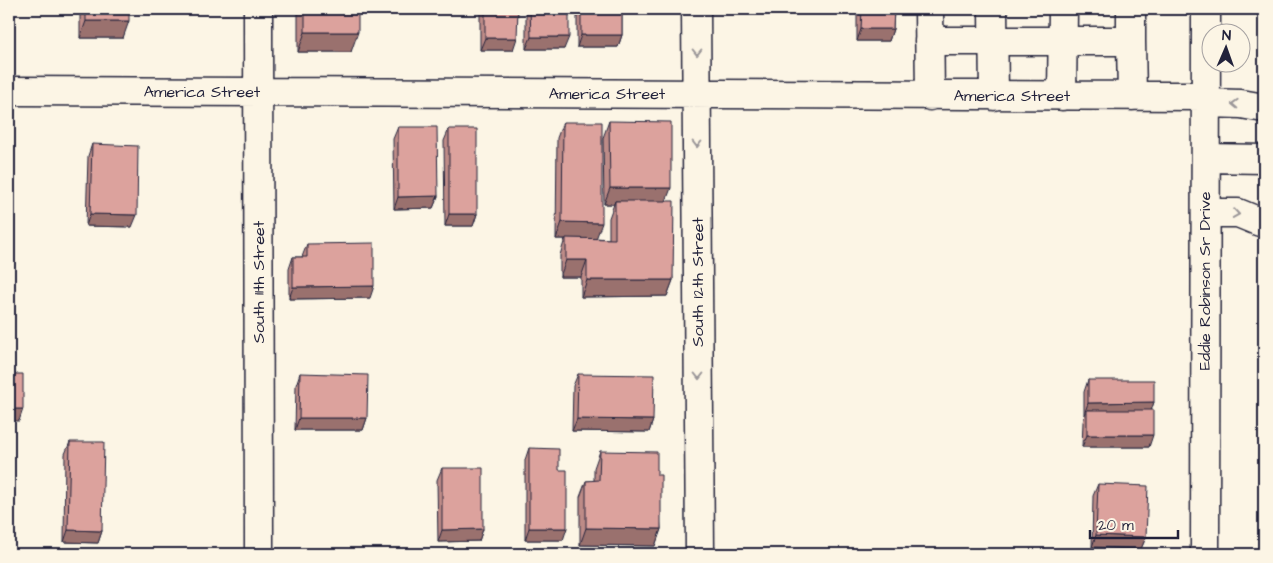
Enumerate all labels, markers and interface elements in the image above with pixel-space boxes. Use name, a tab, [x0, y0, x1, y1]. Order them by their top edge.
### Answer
north arrow	[1200, 22, 1250, 72]
text: N	[1222, 26, 1231, 46]
one-way arrow	[692, 48, 702, 56]
street label: America Street	[144, 81, 261, 103]
street label: America Street	[549, 83, 666, 105]
street label: America Street	[954, 85, 1071, 107]
one-way arrow	[1231, 98, 1239, 109]
one-way arrow	[692, 140, 702, 148]
street label: Eddie Robinson Sr Drive	[1194, 191, 1216, 370]
one-way arrow	[1231, 209, 1240, 219]
street label: South 12th Street	[687, 217, 709, 347]
street label: South 11th Street	[248, 220, 270, 343]
one-way arrow	[694, 372, 704, 380]
scale bar	[1090, 508, 1178, 540]
text: 20 m	[1098, 515, 1134, 536]

